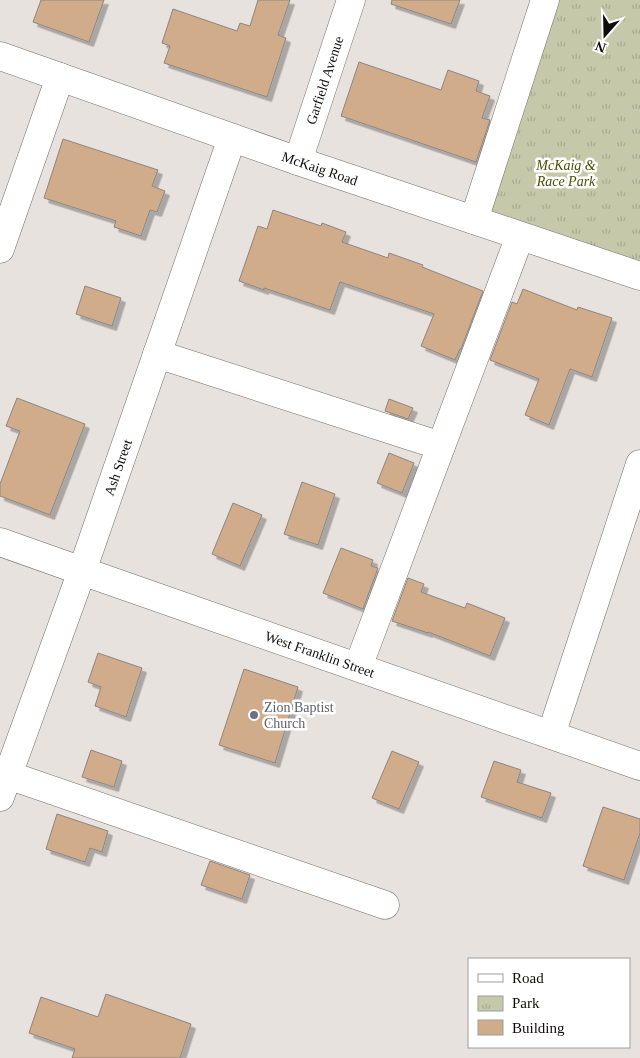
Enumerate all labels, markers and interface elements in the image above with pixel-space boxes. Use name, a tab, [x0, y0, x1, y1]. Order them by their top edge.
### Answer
north arrow	[580, 10, 630, 60]
street label: Garfield Avenue	[304, 34, 347, 126]
text: N	[593, 38, 608, 56]
street label: McKaig Road	[280, 149, 359, 189]
park label: McKaig & Race Park	[535, 158, 596, 189]
street label: Ash Street	[102, 437, 135, 498]
street label: West Franklin Street	[263, 629, 377, 681]
place label: Zion Baptist Church	[264, 700, 334, 731]
marker: Zion Baptist Church	[248, 709, 260, 721]
legend	[468, 958, 630, 1048]
text: Road	[512, 970, 544, 986]
text: Park	[512, 995, 540, 1011]
text: Building	[512, 1020, 565, 1036]

